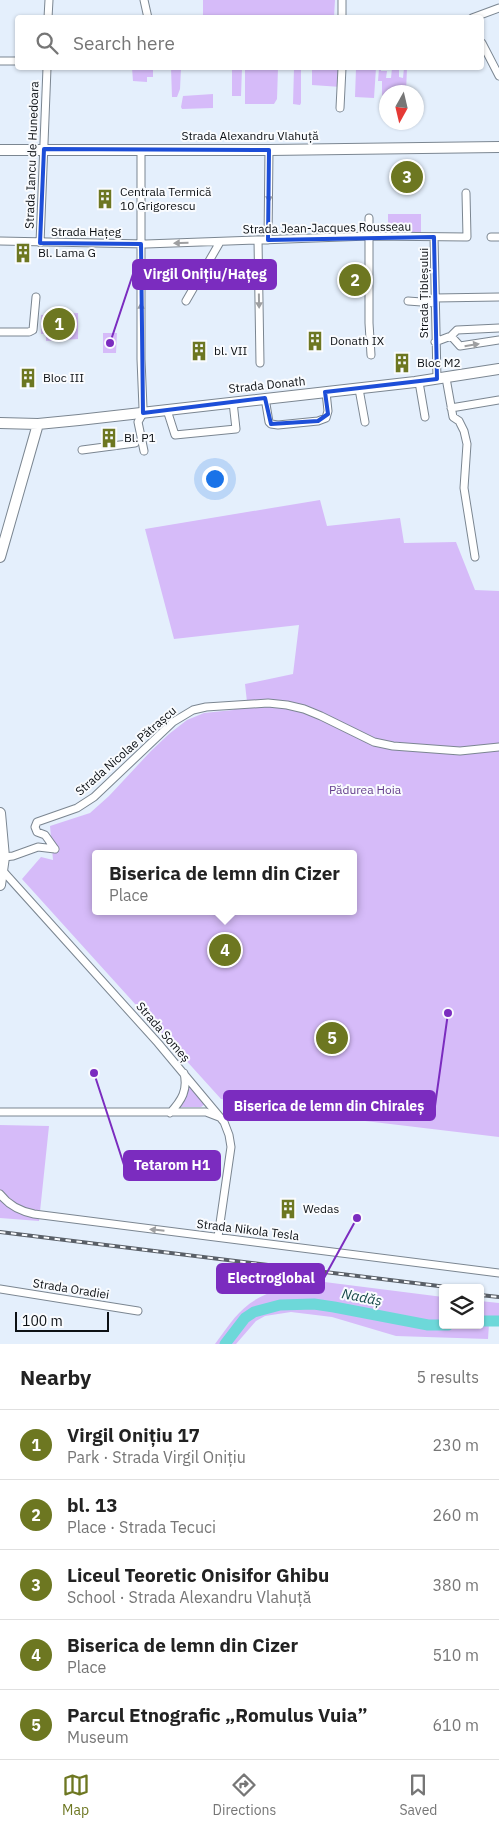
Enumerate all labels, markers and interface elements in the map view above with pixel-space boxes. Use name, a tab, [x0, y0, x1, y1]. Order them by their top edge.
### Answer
search box	[15, 15, 484, 70]
icon: search	[33, 29, 61, 57]
text: Search here	[73, 31, 175, 55]
street label: Strada Iancu de Hunedoara	[21, 80, 42, 229]
north arrow	[379, 85, 424, 130]
street label: Strada Alexandru Vlahuță	[181, 128, 319, 143]
pin: 3	[391, 158, 423, 196]
place label: Centrala Termică 10 Grigorescu	[120, 184, 212, 213]
one-way arrow	[264, 187, 272, 203]
building icon: Centrala Termică 10 Grigorescu	[94, 188, 116, 210]
street label: Strada Jean-Jacques Rousseau	[243, 219, 411, 236]
street label: Strada Hațeg	[51, 224, 122, 239]
one-way arrow	[172, 239, 188, 247]
building icon: Bl. Lama G	[12, 242, 34, 264]
place label: Bl. Lama G	[38, 245, 96, 260]
street label: Strada Țibleșului	[416, 248, 431, 338]
callout: Virgil Onițiu/Hațeg	[133, 260, 276, 289]
pin: 2	[339, 261, 371, 299]
text: Virgil Onițiu/Hațeg	[143, 265, 267, 283]
one-way arrow	[255, 293, 263, 309]
one-way arrow	[137, 302, 145, 318]
pin: 1	[43, 305, 75, 343]
building icon: Donath IX	[304, 330, 326, 352]
place label: Donath IX	[330, 333, 385, 348]
building icon: bl. VII	[188, 340, 210, 362]
one-way arrow	[465, 340, 481, 348]
place label: bl. VII	[214, 343, 248, 358]
building icon: Bloc M2	[391, 352, 413, 374]
place label: Bloc M2	[417, 355, 461, 370]
building icon: Bloc III	[17, 367, 39, 389]
place label: Bloc III	[43, 370, 84, 385]
street label: Strada Donath	[228, 373, 306, 396]
building icon: Bl. P1	[98, 427, 120, 449]
place label: Bl. P1	[124, 430, 156, 445]
your location	[202, 466, 228, 492]
street label: Strada Nicolae Pătrașcu	[72, 703, 179, 798]
park label: Pădurea Hoia	[329, 782, 402, 797]
popup	[92, 850, 357, 915]
text: Biserica de lemn din Cizer	[109, 861, 340, 885]
text: Place	[109, 885, 148, 905]
pin: 4	[209, 931, 241, 969]
street label: Strada Someș	[133, 999, 194, 1065]
pin: 5	[316, 1019, 348, 1057]
callout: Biserica de lemn din Chiraleș	[224, 1091, 435, 1120]
text: Biserica de lemn din Chiraleș	[234, 1097, 424, 1115]
callout: Tetarom H1	[124, 1151, 220, 1180]
text: Tetarom H1	[134, 1156, 211, 1174]
building icon: Wedas	[277, 1198, 299, 1220]
place label: Wedas	[303, 1201, 339, 1216]
street label: Strada Nikola Tesla	[196, 1216, 301, 1243]
one-way arrow	[148, 1226, 164, 1234]
callout: Electroglobal	[217, 1264, 324, 1293]
text: Electroglobal	[227, 1269, 315, 1287]
street label: Strada Oradiei	[32, 1275, 110, 1302]
water label: Nadăș	[340, 1284, 384, 1310]
map controls	[439, 1284, 484, 1329]
button: layers	[439, 1284, 484, 1329]
scale bar	[15, 1309, 109, 1332]
text: 100 m	[22, 1312, 63, 1330]
text: Nearby	[20, 1363, 91, 1391]
text: 5 results	[416, 1367, 479, 1387]
text: Virgil Onițiu 17	[67, 1423, 200, 1447]
text: 1	[31, 1435, 41, 1455]
text: 230 m	[432, 1435, 479, 1455]
text: Park · Strada Virgil Onițiu	[67, 1447, 246, 1467]
text: bl. 13	[67, 1493, 118, 1517]
text: 2	[31, 1505, 41, 1525]
text: 260 m	[432, 1505, 479, 1525]
text: Place · Strada Tecuci	[67, 1517, 216, 1537]
text: Liceul Teoretic Onisifor Ghibu	[67, 1563, 329, 1587]
text: 3	[31, 1575, 41, 1595]
text: 380 m	[432, 1575, 479, 1595]
text: School · Strada Alexandru Vlahuță	[67, 1587, 311, 1607]
text: Biserica de lemn din Cizer	[67, 1633, 298, 1657]
text: 4	[31, 1645, 41, 1665]
text: 510 m	[432, 1645, 479, 1665]
text: Place	[67, 1657, 106, 1677]
text: Parcul Etnografic „Romulus Vuia”	[67, 1703, 368, 1727]
text: 5	[31, 1715, 41, 1735]
text: 610 m	[432, 1715, 479, 1735]
text: Museum	[67, 1727, 129, 1747]
tab: Map	[62, 1771, 90, 1819]
tab: Directions	[213, 1771, 276, 1819]
tab: Saved	[399, 1771, 437, 1819]

